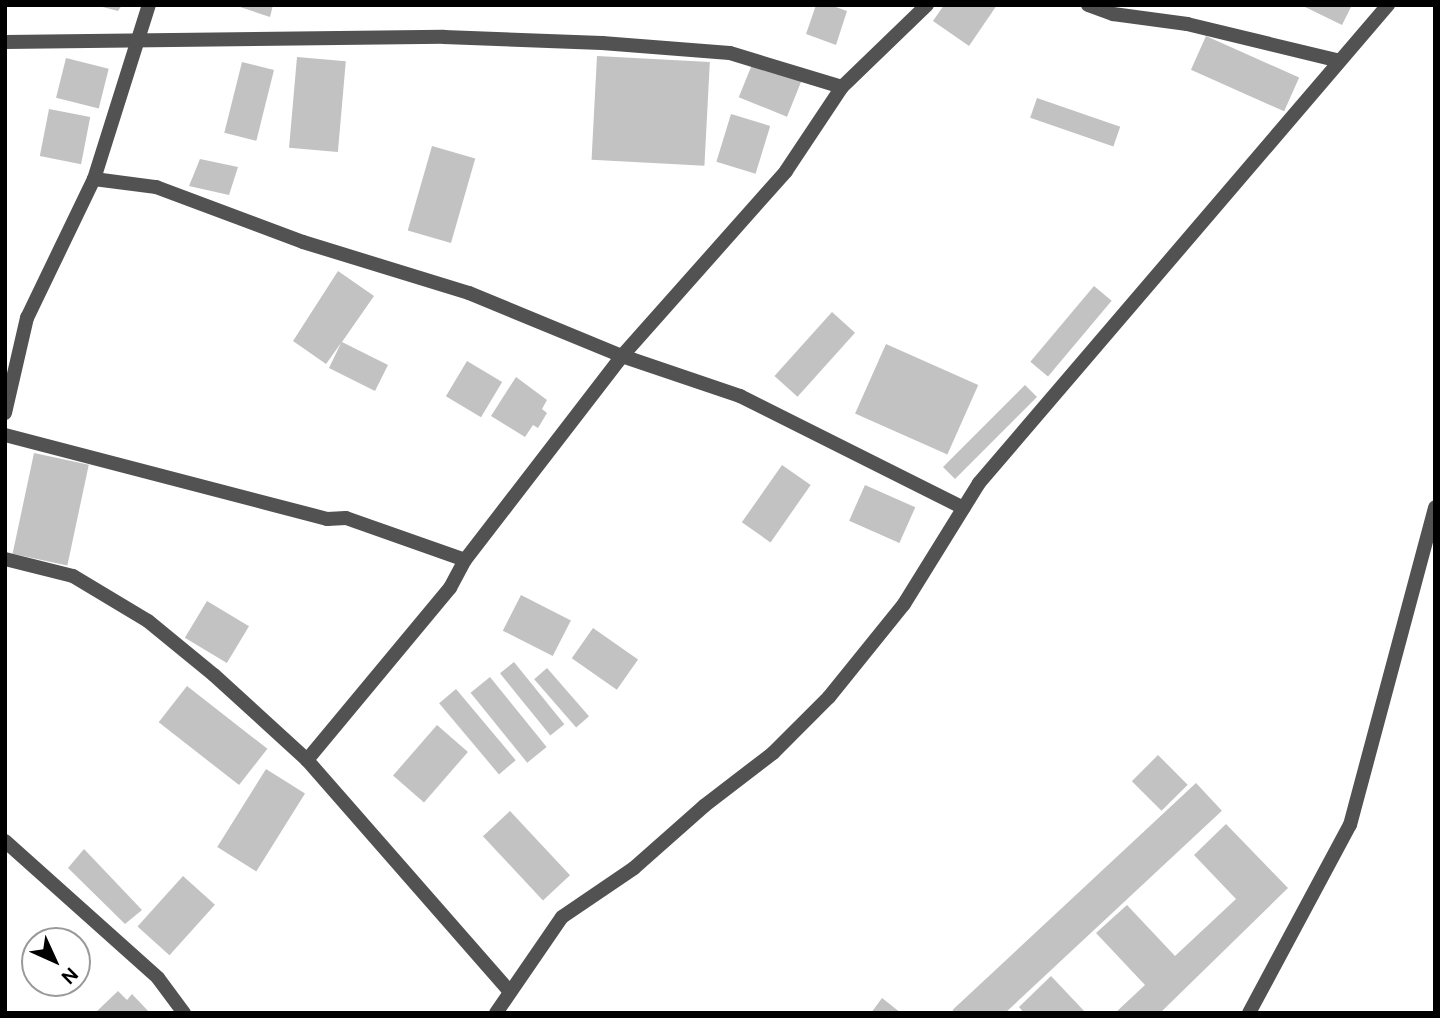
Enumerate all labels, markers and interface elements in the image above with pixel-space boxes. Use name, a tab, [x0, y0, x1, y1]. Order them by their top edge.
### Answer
north arrow	[21, 927, 91, 997]
text: N	[56, 962, 84, 990]

